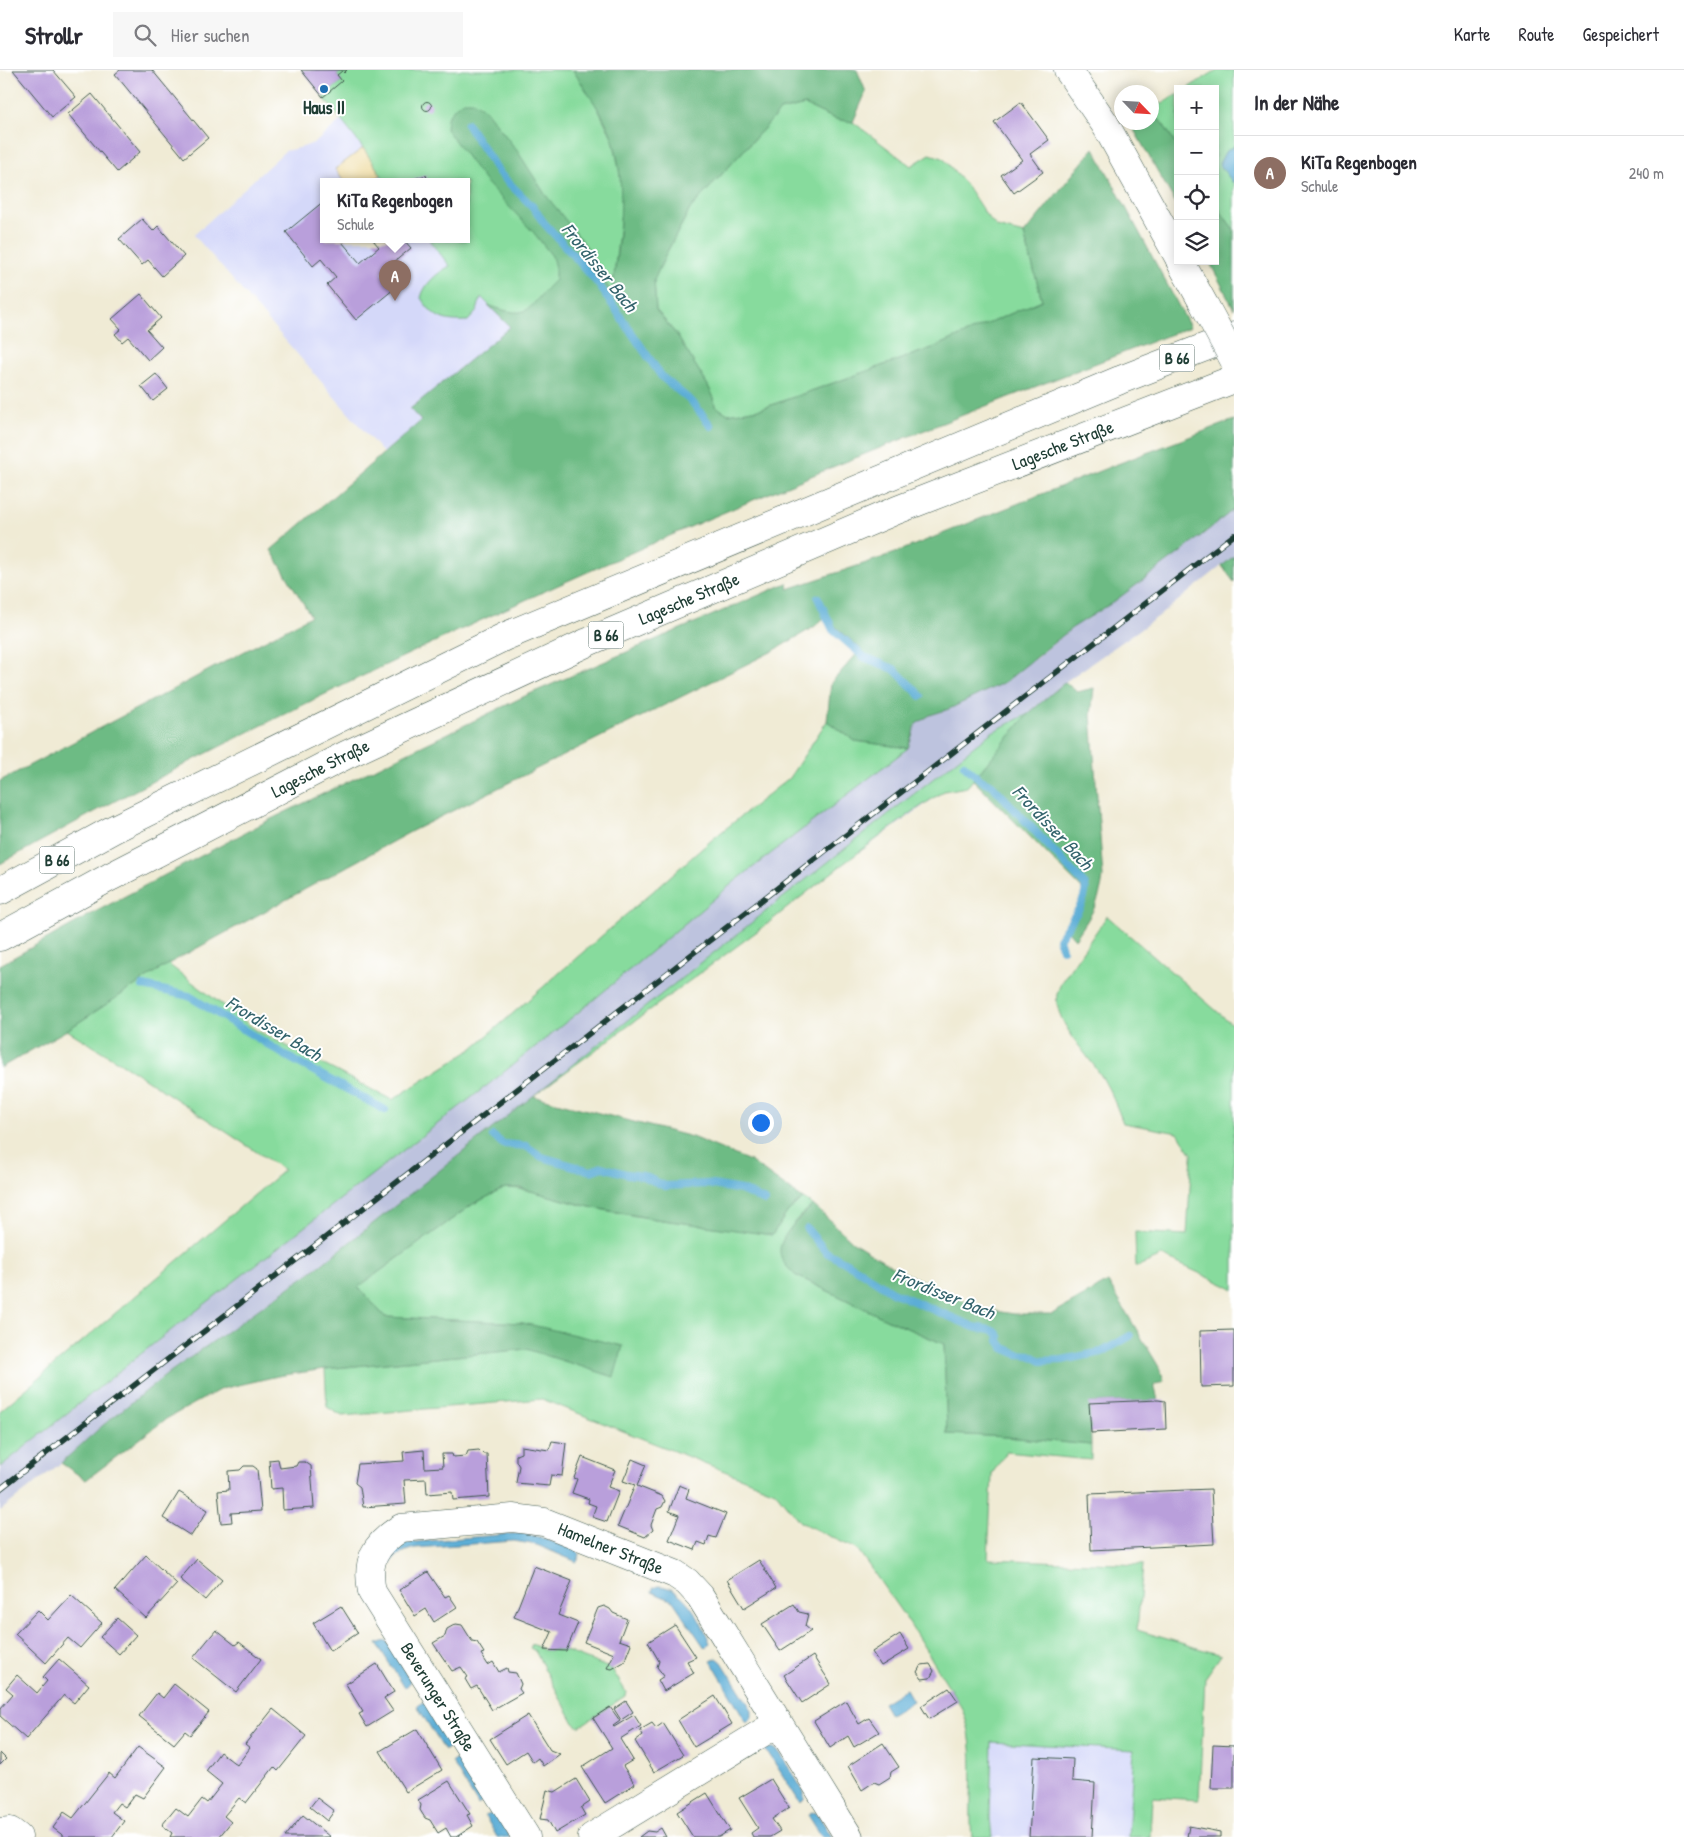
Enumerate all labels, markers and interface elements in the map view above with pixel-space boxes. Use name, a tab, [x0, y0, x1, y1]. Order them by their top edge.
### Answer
search box	[113, 12, 463, 57]
text: Strollr	[25, 19, 83, 51]
icon: search	[131, 21, 159, 49]
text: Hier suchen	[171, 22, 250, 48]
text: Karte	[1454, 22, 1491, 47]
text: Route	[1519, 22, 1555, 47]
text: Gespeichert	[1583, 22, 1659, 47]
marker: Haus II	[318, 83, 330, 95]
north arrow	[1114, 85, 1159, 130]
map controls	[1174, 85, 1219, 265]
button: +	[1174, 85, 1219, 130]
text: In der Nähe	[1254, 88, 1339, 117]
place label: Haus II	[303, 95, 345, 120]
button: −	[1174, 130, 1219, 175]
text: KiTa Regenbogen	[1301, 149, 1417, 175]
text: A	[1266, 162, 1274, 184]
text: 240 m	[1629, 162, 1664, 184]
button: locate	[1174, 175, 1219, 220]
text: Schule	[1301, 175, 1338, 197]
popup	[320, 178, 470, 243]
text: KiTa Regenbogen	[337, 187, 453, 213]
text: Schule	[337, 213, 374, 235]
water label: Frordisser Bach	[556, 217, 645, 318]
button: layers	[1174, 220, 1219, 265]
pin: A	[379, 260, 411, 301]
road number: B 66	[1160, 344, 1194, 372]
street label: Lagesche Straße	[1008, 414, 1117, 476]
street label: Lagesche Straße	[635, 566, 743, 631]
road number: B 66	[588, 622, 624, 648]
street label: Lagesche Straße	[267, 733, 373, 804]
water label: Frordisser Bach	[1007, 779, 1101, 877]
road number: B 66	[40, 846, 74, 874]
water label: Frordisser Bach	[221, 989, 328, 1068]
your location	[748, 1110, 774, 1136]
water label: Frordisser Bach	[889, 1261, 1001, 1326]
street label: Hamelner Straße	[554, 1516, 667, 1580]
street label: Beverunger Straße	[395, 1637, 482, 1756]

